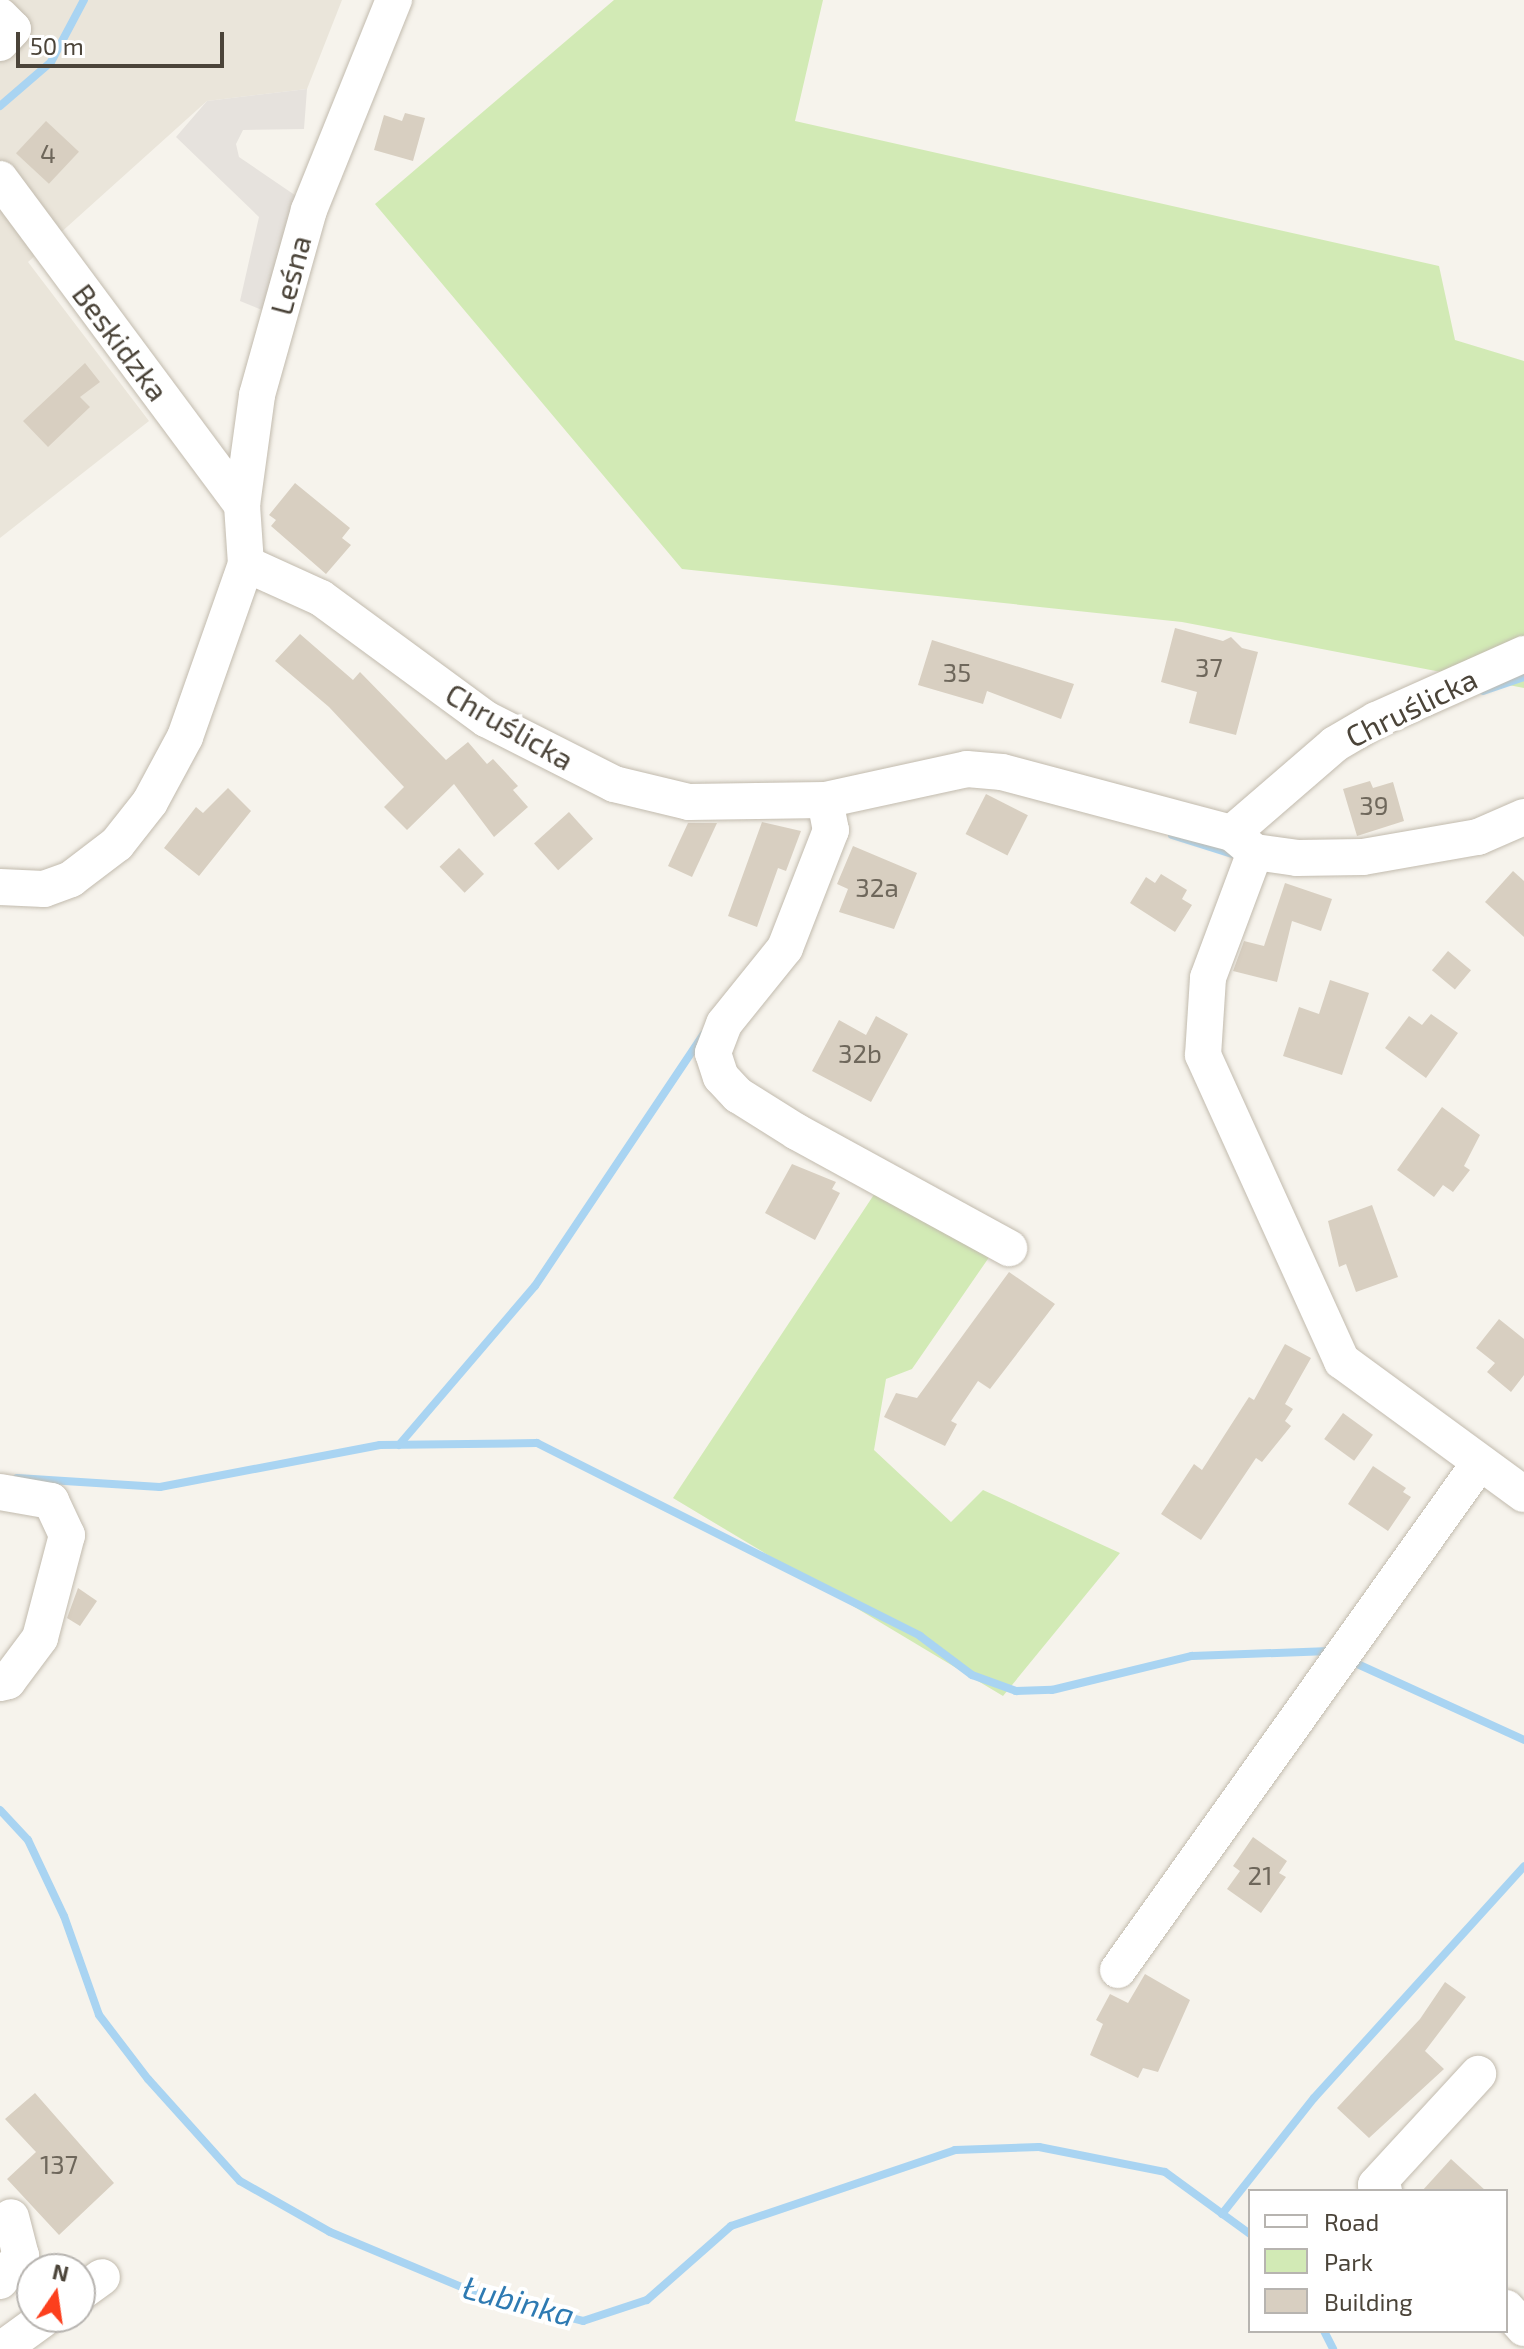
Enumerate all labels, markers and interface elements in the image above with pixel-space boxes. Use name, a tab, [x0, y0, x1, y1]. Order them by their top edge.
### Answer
scale bar	[20, 16, 228, 66]
text: 50 m	[30, 31, 84, 60]
house number: 4	[40, 137, 56, 169]
street label: Leśna	[262, 231, 318, 319]
street label: Beskidzka	[65, 277, 177, 407]
house number: 37	[1195, 651, 1223, 683]
house number: 35	[943, 656, 971, 688]
street label: Chruślicka	[1339, 660, 1483, 754]
street label: Chruślicka	[440, 675, 580, 777]
house number: 39	[1359, 789, 1389, 821]
house number: 32a	[855, 871, 899, 903]
house number: 32b	[838, 1037, 882, 1069]
house number: 21	[1248, 1859, 1272, 1891]
house number: 137	[40, 2148, 78, 2180]
legend	[1248, 2189, 1508, 2333]
text: Road	[1324, 2207, 1379, 2236]
text: Park	[1324, 2247, 1373, 2276]
north arrow	[16, 2253, 96, 2333]
text: N	[50, 2257, 72, 2286]
water label: Łubinka	[459, 2267, 579, 2333]
text: Building	[1324, 2287, 1413, 2316]

